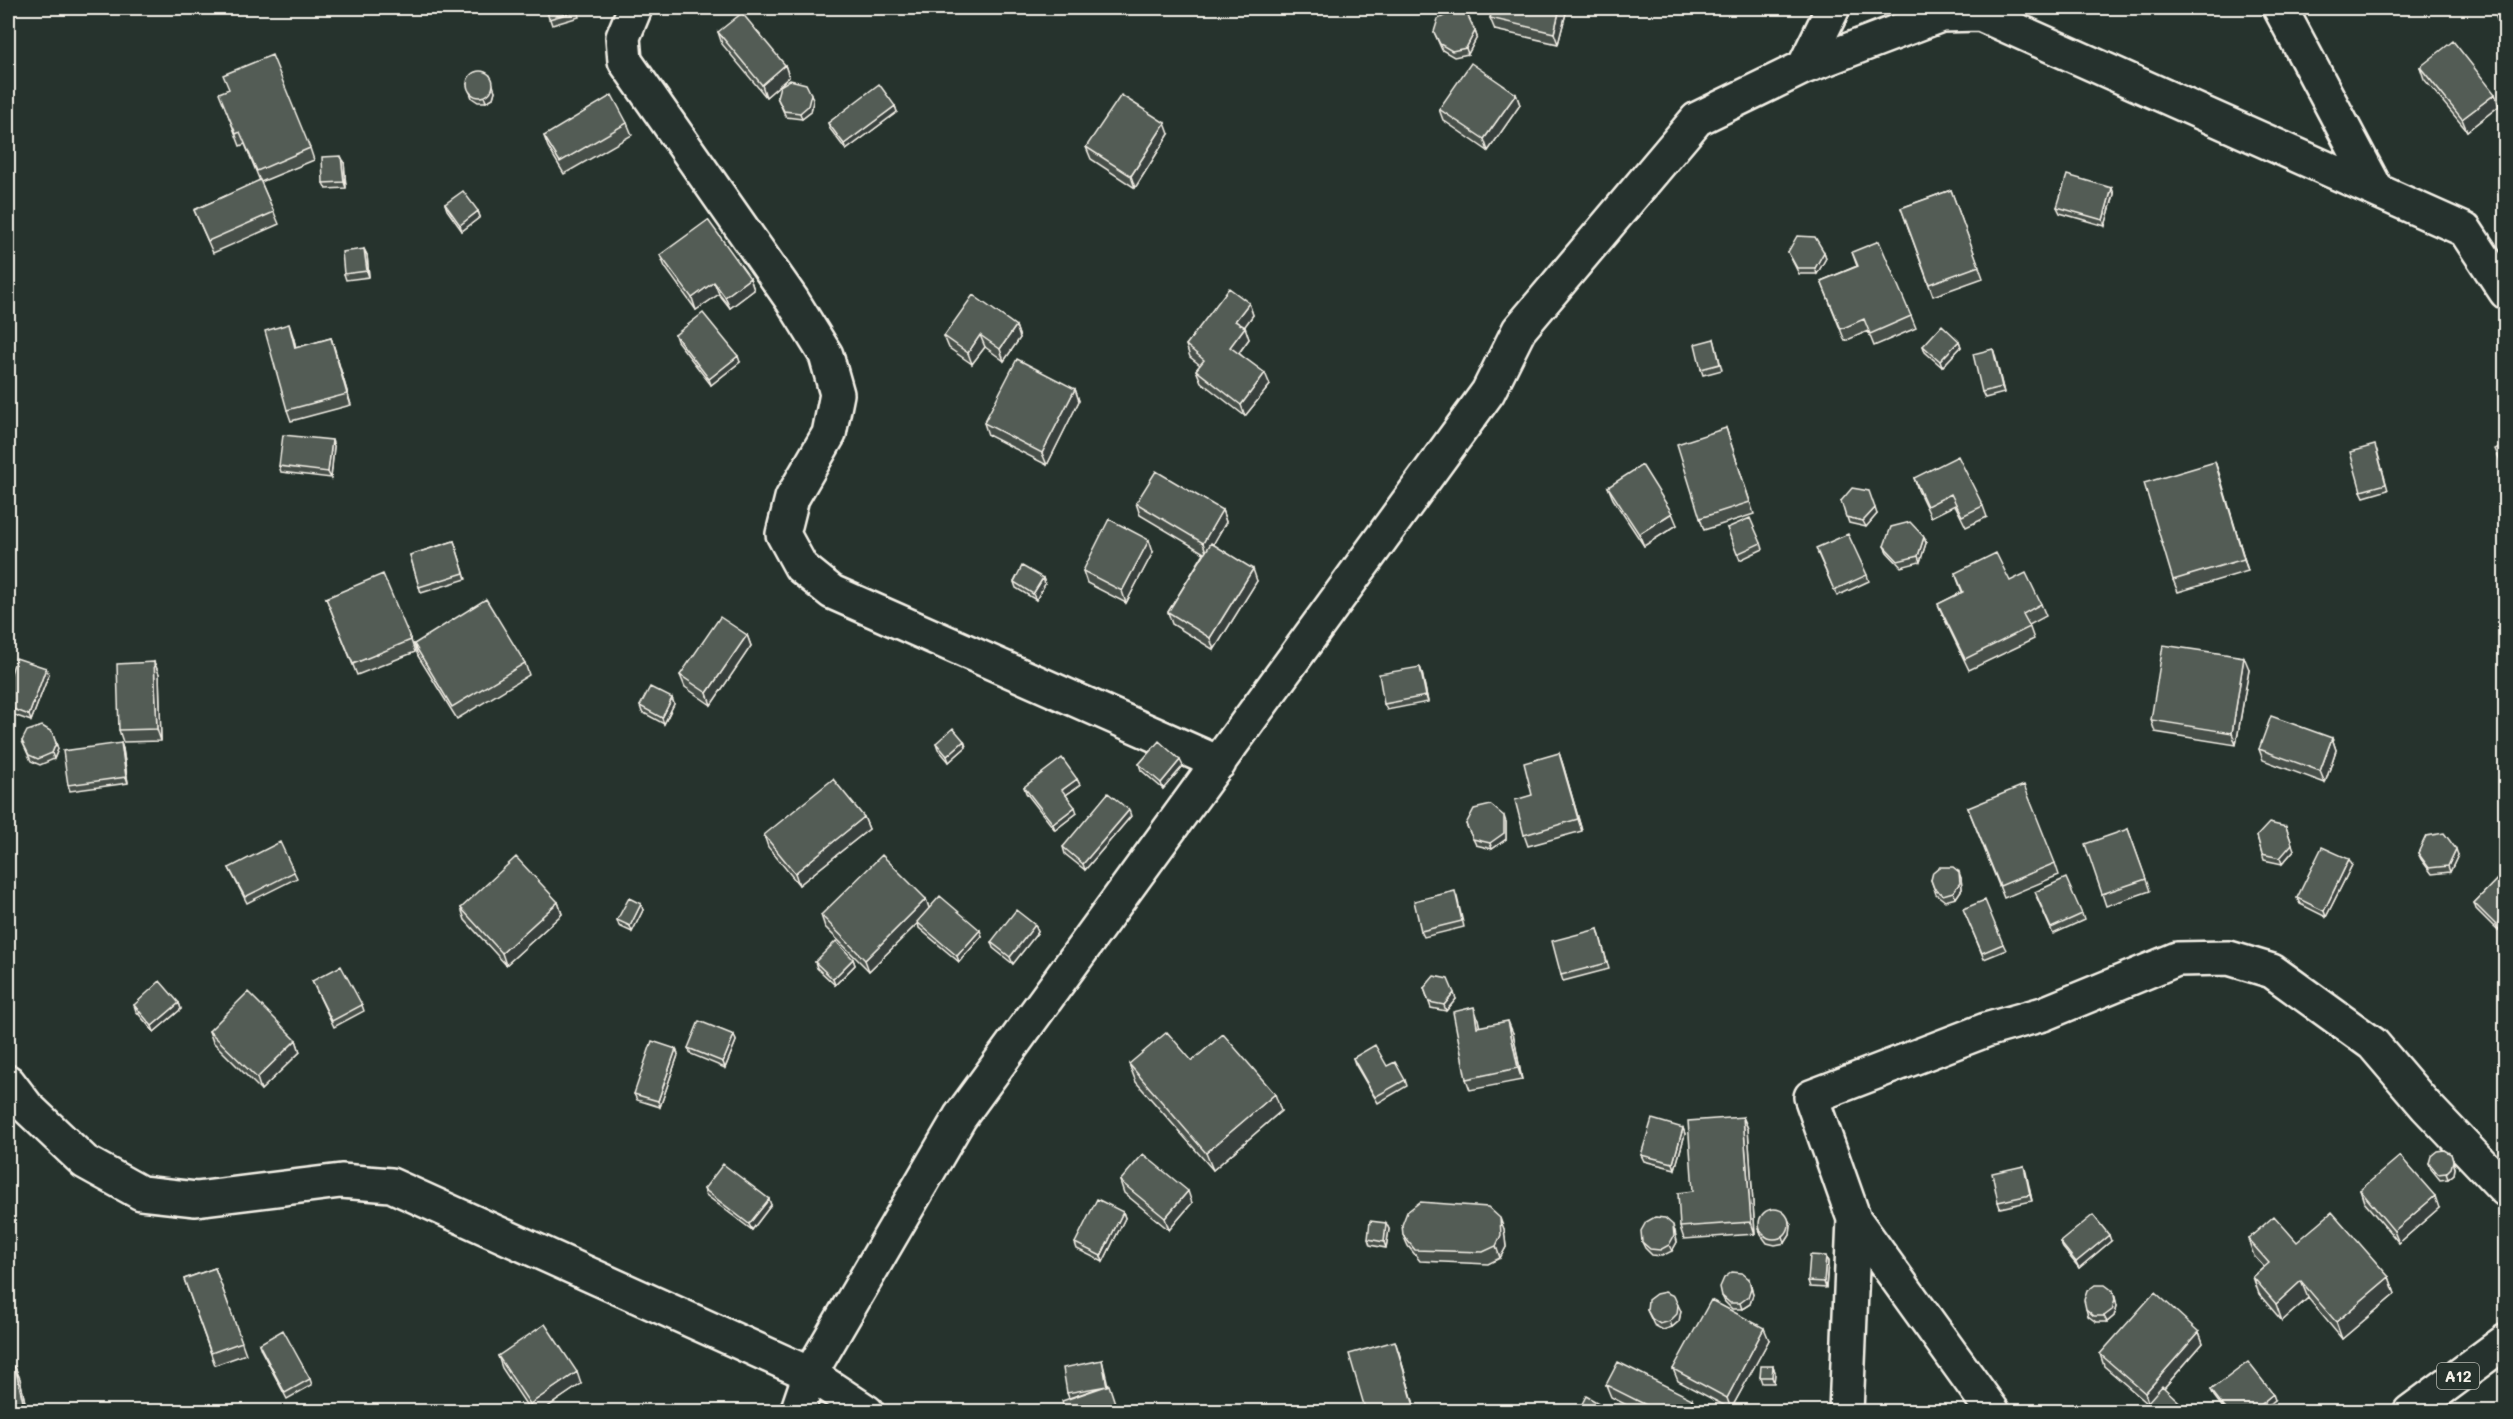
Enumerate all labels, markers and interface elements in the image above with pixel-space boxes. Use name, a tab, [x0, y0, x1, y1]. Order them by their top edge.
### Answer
road number: A12	[2437, 1363, 2479, 1389]

